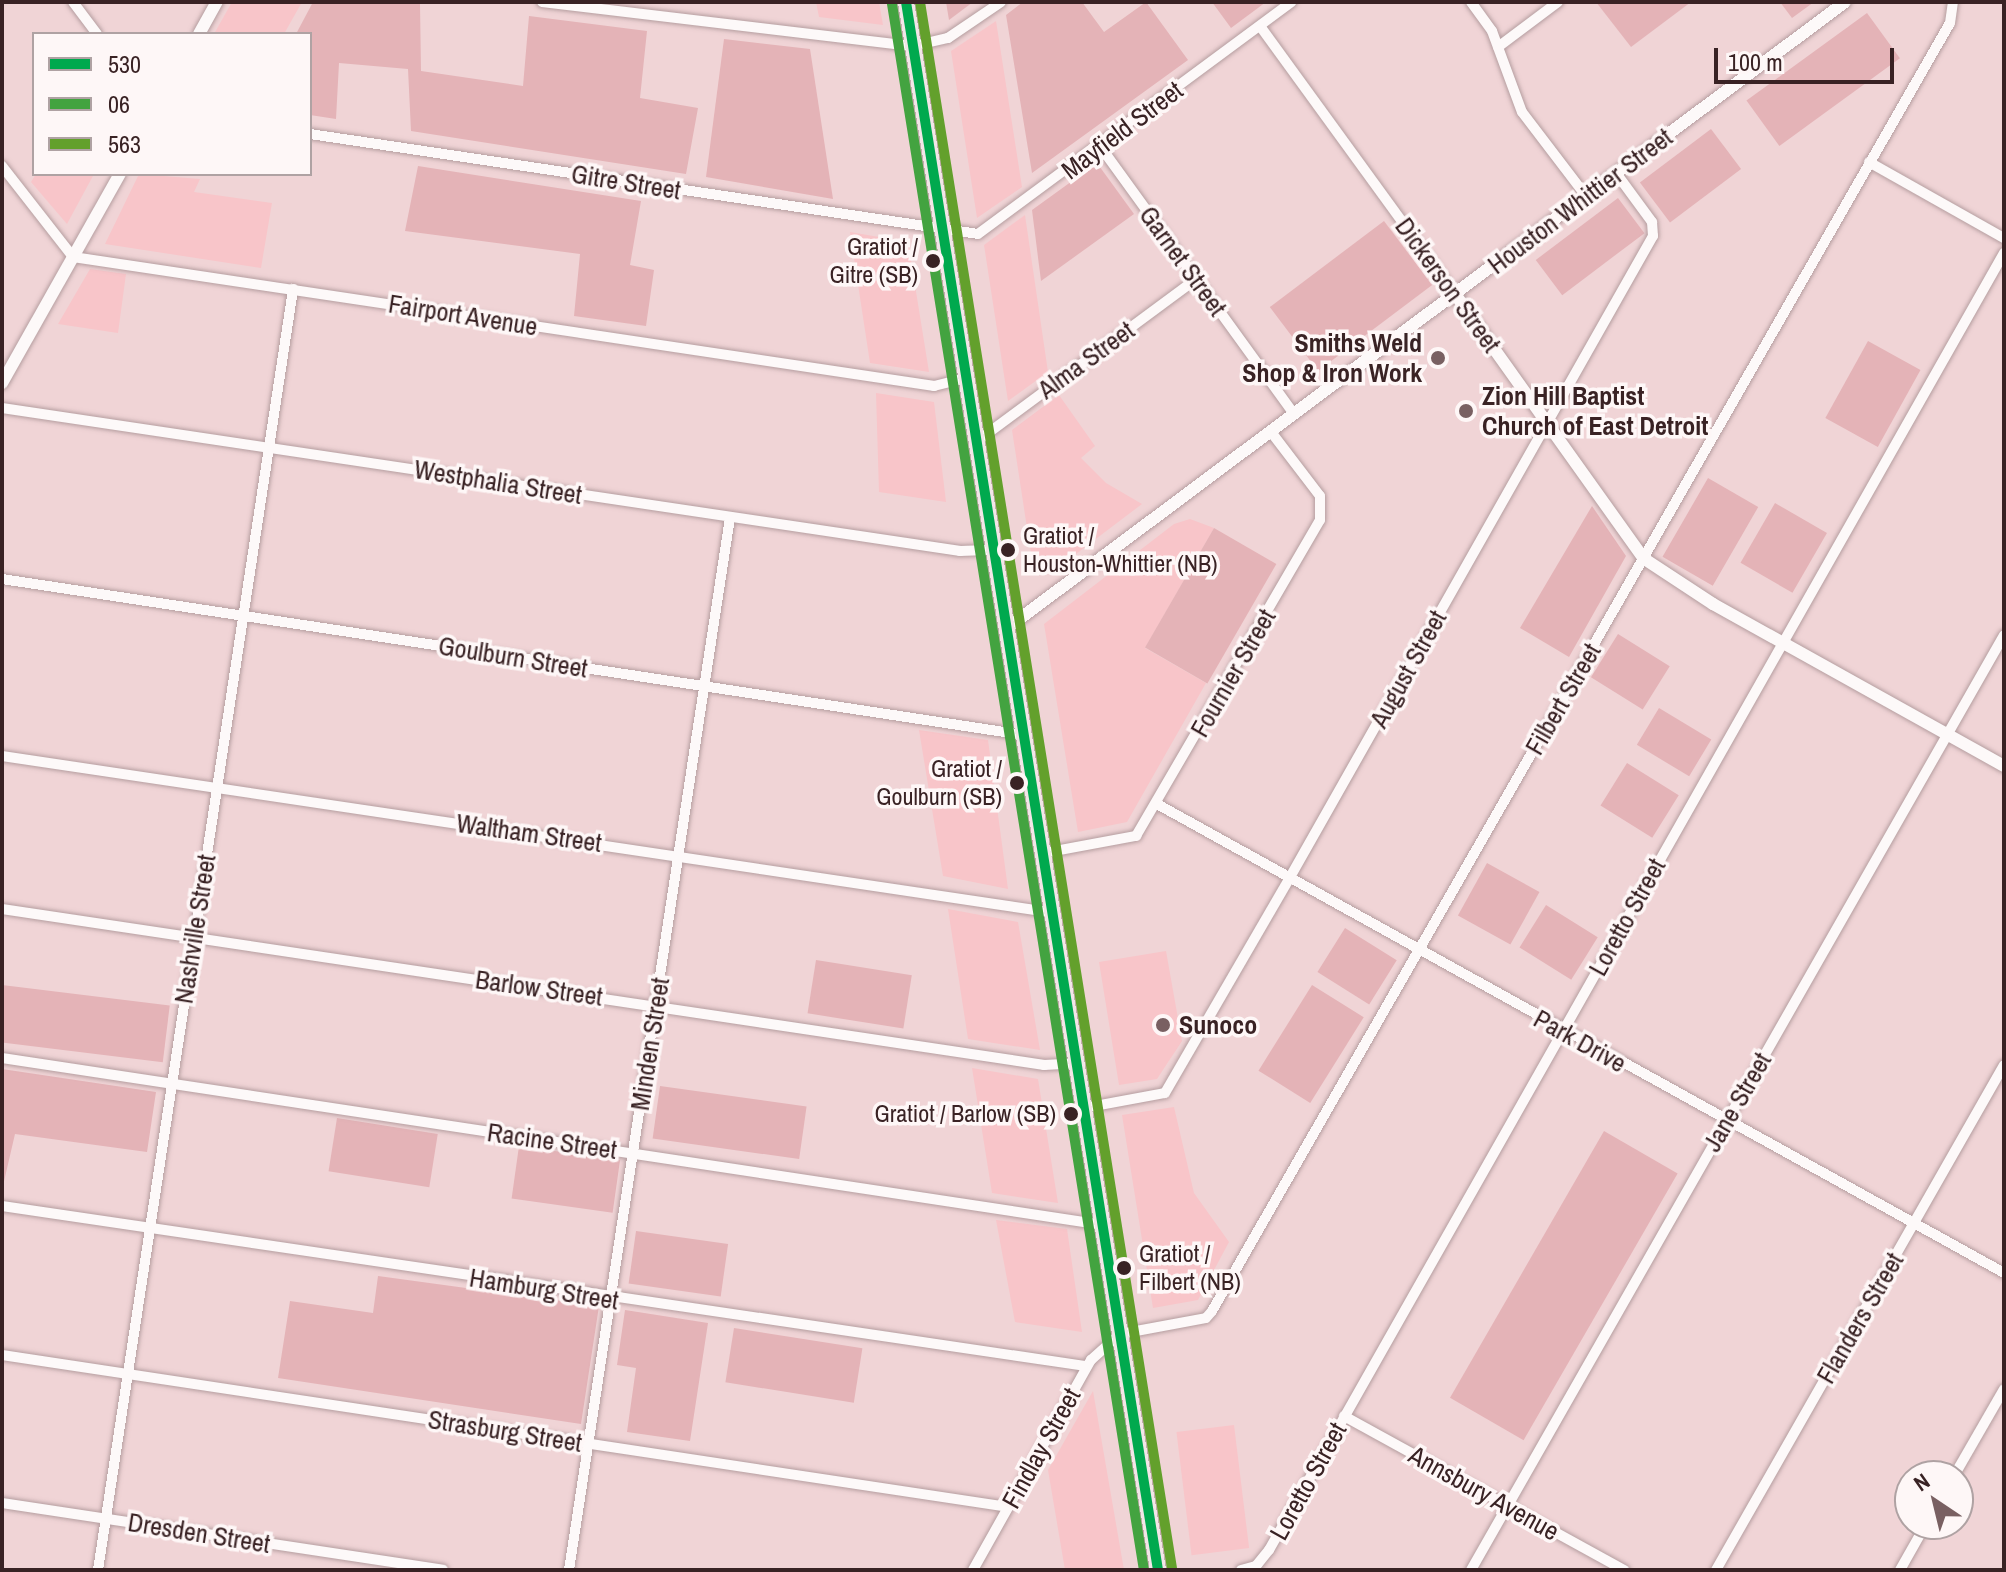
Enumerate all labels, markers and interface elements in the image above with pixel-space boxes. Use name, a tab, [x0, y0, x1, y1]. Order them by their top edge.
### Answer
legend	[32, 32, 312, 176]
scale bar	[1718, 32, 1898, 82]
text: 100 m	[1728, 46, 1783, 78]
text: 530	[108, 48, 141, 80]
street label: Mayfield Street	[1055, 74, 1189, 186]
text: 06	[108, 88, 130, 120]
street label: Houston Whittier Street	[1482, 122, 1678, 280]
text: 563	[108, 128, 141, 160]
street label: Gitre Street	[569, 158, 683, 206]
street label: Garnet Street	[1133, 200, 1233, 322]
street label: Dickerson Street	[1389, 212, 1507, 358]
place label: Gratiot / Gitre (SB)	[829, 233, 918, 289]
marker: Gratiot / Gitre (SB)	[925, 253, 941, 269]
street label: Fairport Avenue	[386, 288, 540, 342]
street label: Alma Street	[1032, 315, 1140, 405]
place label: Smiths Weld Shop & Iron Work	[1242, 327, 1422, 388]
marker: Smiths Weld Shop & Iron Work	[1429, 349, 1447, 367]
place label: Zion Hill Baptist Church of East Detroit	[1482, 380, 1708, 442]
marker: Zion Hill Baptist Church of East Detroit	[1457, 402, 1475, 420]
street label: Westphalia Street	[412, 453, 584, 511]
place label: Gratiot / Houston-Whittier (NB)	[1023, 522, 1218, 578]
marker: Gratiot / Houston-Whittier (NB)	[1000, 542, 1016, 558]
street label: Fournier Street	[1184, 604, 1282, 742]
street label: August Street	[1363, 605, 1453, 733]
street label: Goulburn Street	[436, 630, 590, 684]
street label: Filbert Street	[1519, 638, 1607, 760]
place label: Gratiot / Goulburn (SB)	[876, 755, 1002, 811]
marker: Gratiot / Goulburn (SB)	[1009, 775, 1025, 791]
street label: Waltham Street	[454, 807, 604, 859]
street label: Nashville Street	[168, 852, 222, 1006]
street label: Loretto Street	[1582, 853, 1672, 981]
street label: Barlow Street	[473, 964, 605, 1012]
street label: Minden Street	[624, 975, 676, 1113]
street label: Park Drive	[1528, 1003, 1632, 1079]
place label: Sunoco	[1179, 1009, 1257, 1041]
marker: Sunoco	[1154, 1016, 1172, 1034]
street label: Jane Street	[1696, 1047, 1778, 1157]
place label: Gratiot / Barlow (SB)	[874, 1100, 1056, 1128]
marker: Gratiot / Barlow (SB)	[1063, 1106, 1079, 1122]
street label: Racine Street	[485, 1116, 619, 1166]
place label: Gratiot / Filbert (NB)	[1139, 1240, 1241, 1296]
street label: Flanders Street	[1810, 1247, 1910, 1389]
marker: Gratiot / Filbert (NB)	[1116, 1260, 1132, 1276]
street label: Hamburg Street	[467, 1262, 621, 1316]
street label: Findlay Street	[995, 1382, 1087, 1514]
street label: Strasburg Street	[426, 1403, 584, 1459]
street label: Loretto Street	[1263, 1417, 1353, 1545]
street label: Annsbury Avenue	[1403, 1439, 1565, 1547]
north arrow	[1894, 1460, 1974, 1540]
text: N	[1907, 1466, 1935, 1498]
street label: Dresden Street	[126, 1506, 272, 1560]

